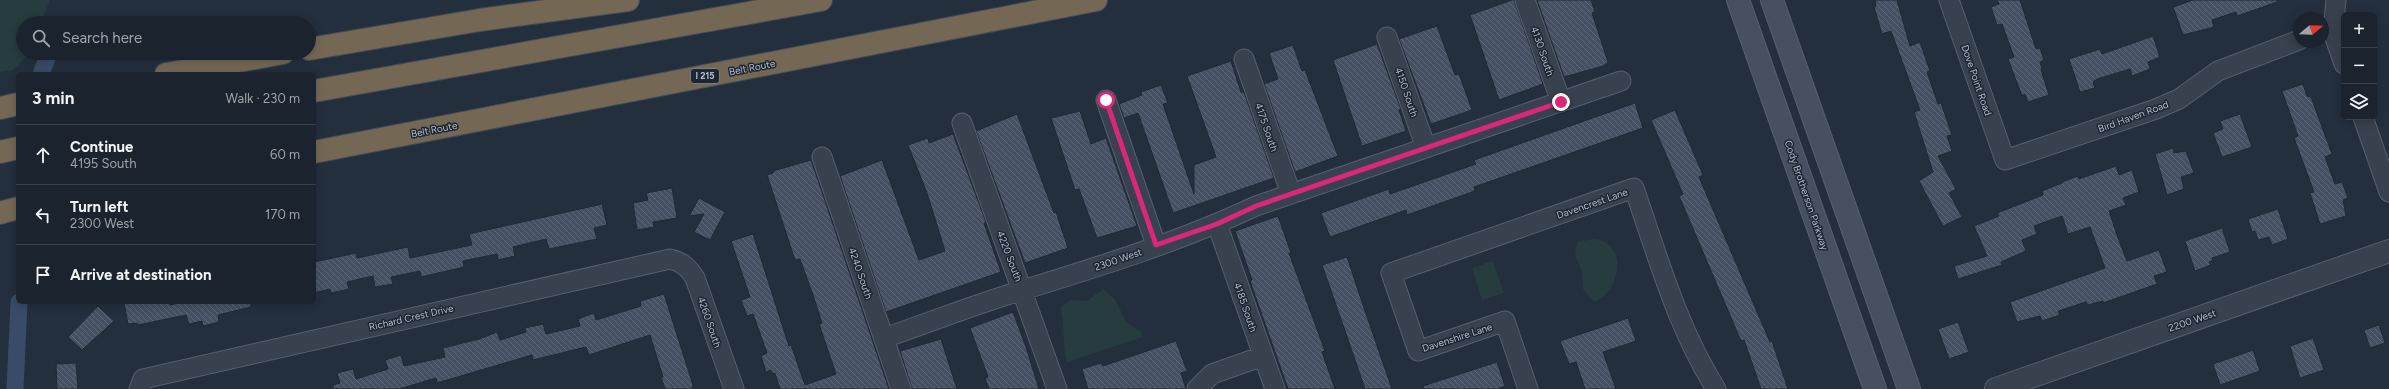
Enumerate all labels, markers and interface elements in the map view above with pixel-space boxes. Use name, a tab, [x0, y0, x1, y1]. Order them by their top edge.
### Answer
north arrow	[2293, 12, 2329, 48]
map controls	[2341, 12, 2377, 120]
button: +	[2341, 12, 2377, 48]
search box	[16, 16, 316, 60]
street label: 4130 South	[1528, 25, 1557, 78]
icon: search	[30, 27, 52, 49]
text: Search here	[62, 29, 142, 47]
street label: Dove Point Road	[1958, 43, 1995, 117]
button: −	[2341, 48, 2377, 84]
street label: Belt Route	[728, 57, 777, 78]
street label: 4150 South	[1392, 66, 1421, 119]
road number: I 215	[691, 69, 719, 83]
button: layers	[2341, 84, 2377, 120]
text: 3 min	[32, 88, 74, 108]
text: Walk · 230 m	[226, 91, 300, 106]
route start	[1097, 91, 1115, 109]
route end	[1552, 93, 1570, 111]
street label: Bird Haven Road	[2096, 98, 2170, 135]
street label: 4175 South	[1252, 101, 1281, 154]
street label: Belt Route	[410, 119, 459, 140]
text: Continue	[70, 138, 133, 156]
street label: Cody Brotherson Parkway	[1782, 138, 1832, 253]
icon: ahead	[32, 144, 54, 166]
text: 60 m	[270, 147, 300, 162]
text: 4195 South	[70, 156, 136, 171]
street label: Davencrest Lane	[1555, 185, 1630, 222]
text: Turn left	[70, 198, 128, 216]
icon: left	[32, 204, 54, 226]
text: 170 m	[265, 207, 300, 222]
text: 2300 West	[70, 216, 134, 231]
street label: 4220 South	[994, 229, 1025, 284]
street label: 2300 West	[1093, 245, 1144, 274]
street label: 4240 South	[846, 246, 876, 301]
icon: arrive	[32, 264, 54, 286]
text: Arrive at destination	[70, 266, 211, 284]
street label: 4185 South	[1231, 281, 1260, 334]
street label: 4260 South	[695, 295, 724, 350]
street label: Richard Crest Drive	[368, 301, 455, 334]
street label: 2200 West	[2167, 306, 2218, 335]
street label: Davenshire Lane	[1420, 320, 1494, 355]

